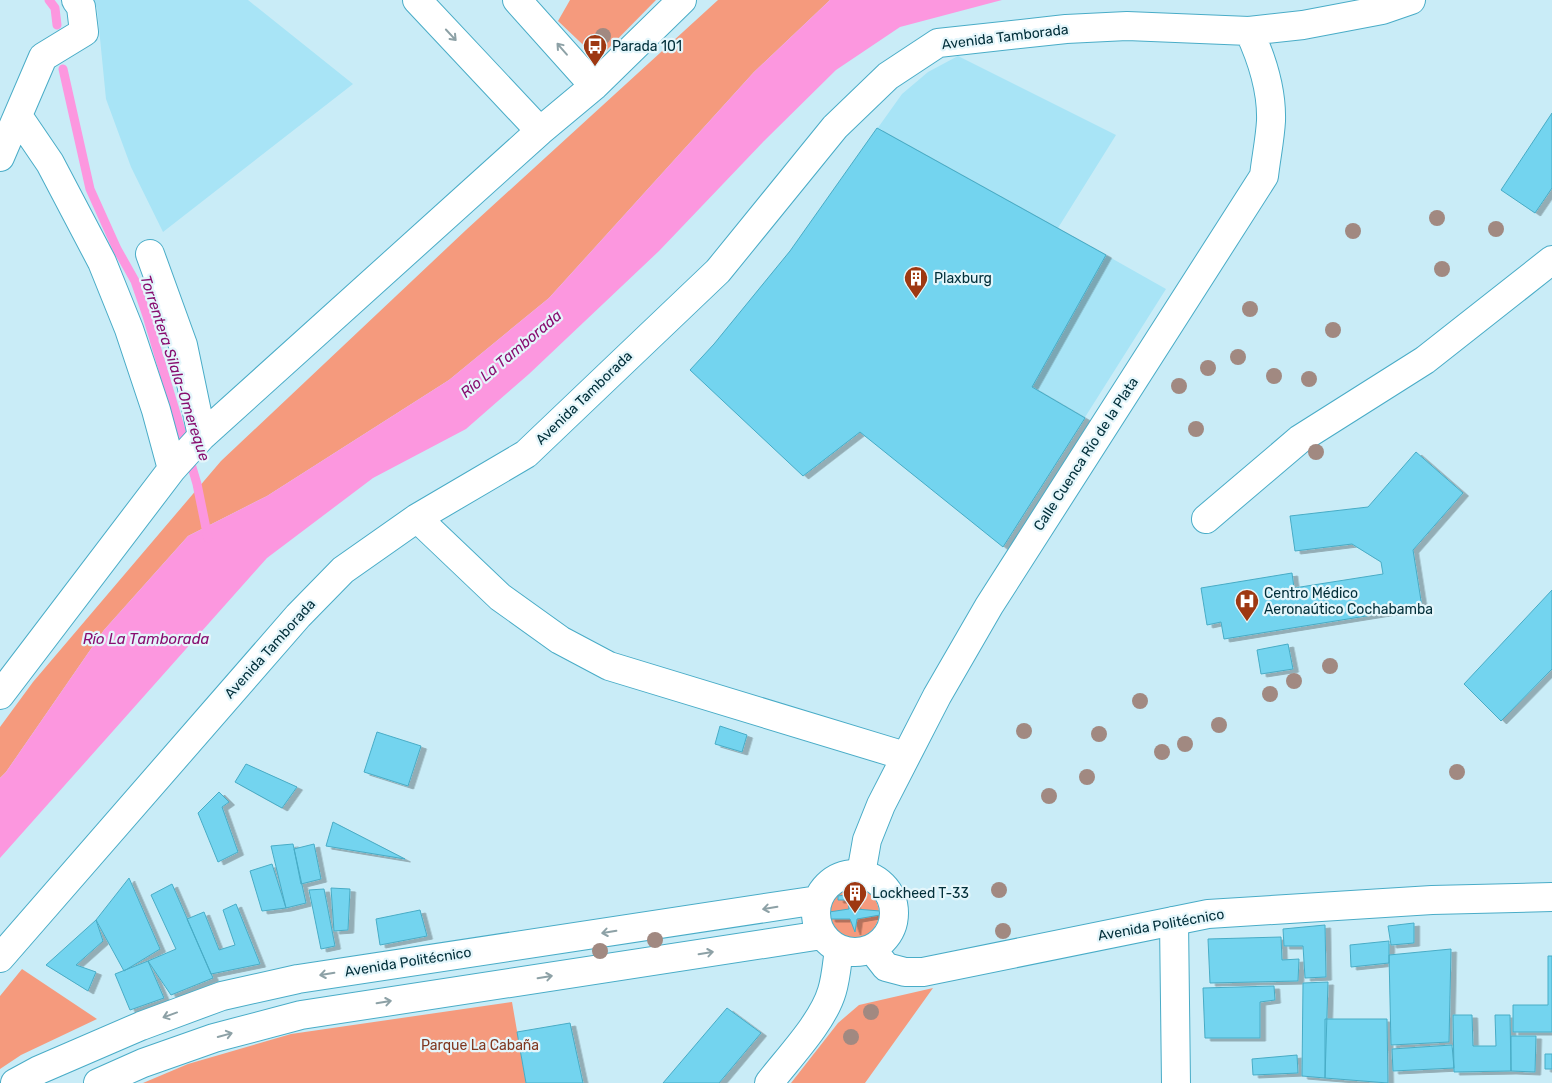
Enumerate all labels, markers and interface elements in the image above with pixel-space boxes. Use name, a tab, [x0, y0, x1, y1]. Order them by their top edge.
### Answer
street label: Avenida Tamborada	[941, 21, 1069, 53]
one-way arrow	[445, 29, 457, 42]
bus stop icon: Parada 101	[582, 33, 608, 67]
place label: Parada 101	[612, 38, 682, 55]
one-way arrow	[556, 43, 568, 56]
building icon: Plaxburg	[903, 265, 929, 299]
place label: Plaxburg	[934, 270, 992, 287]
water label: Torrentera Silala-Omereque	[136, 273, 214, 464]
water label: Río La Tamborada	[457, 306, 565, 402]
street label: Avenida Tamborada	[532, 348, 636, 448]
street label: Calle Cuenca Río de la Plata	[1030, 374, 1142, 534]
place label: Centro Médico Aeronaútico Cochabamba	[1264, 585, 1433, 618]
hospital icon: Centro Médico Aeronaútico Cochabamba	[1234, 588, 1260, 622]
street label: Avenida Tamborada	[221, 596, 319, 702]
water label: Río La Tamborada	[83, 630, 210, 648]
building icon: Lockheed T-33	[842, 880, 868, 914]
place label: Lockheed T-33	[872, 885, 969, 902]
one-way arrow	[762, 903, 778, 913]
street label: Avenida Politécnico	[1096, 906, 1226, 944]
one-way arrow	[601, 927, 617, 937]
street label: Avenida Politécnico	[343, 944, 473, 980]
one-way arrow	[697, 948, 713, 958]
one-way arrow	[320, 970, 336, 980]
one-way arrow	[537, 972, 553, 982]
one-way arrow	[376, 997, 392, 1007]
one-way arrow	[163, 1011, 179, 1020]
one-way arrow	[217, 1030, 233, 1039]
park label: Parque La Cabaña	[421, 1037, 539, 1054]

